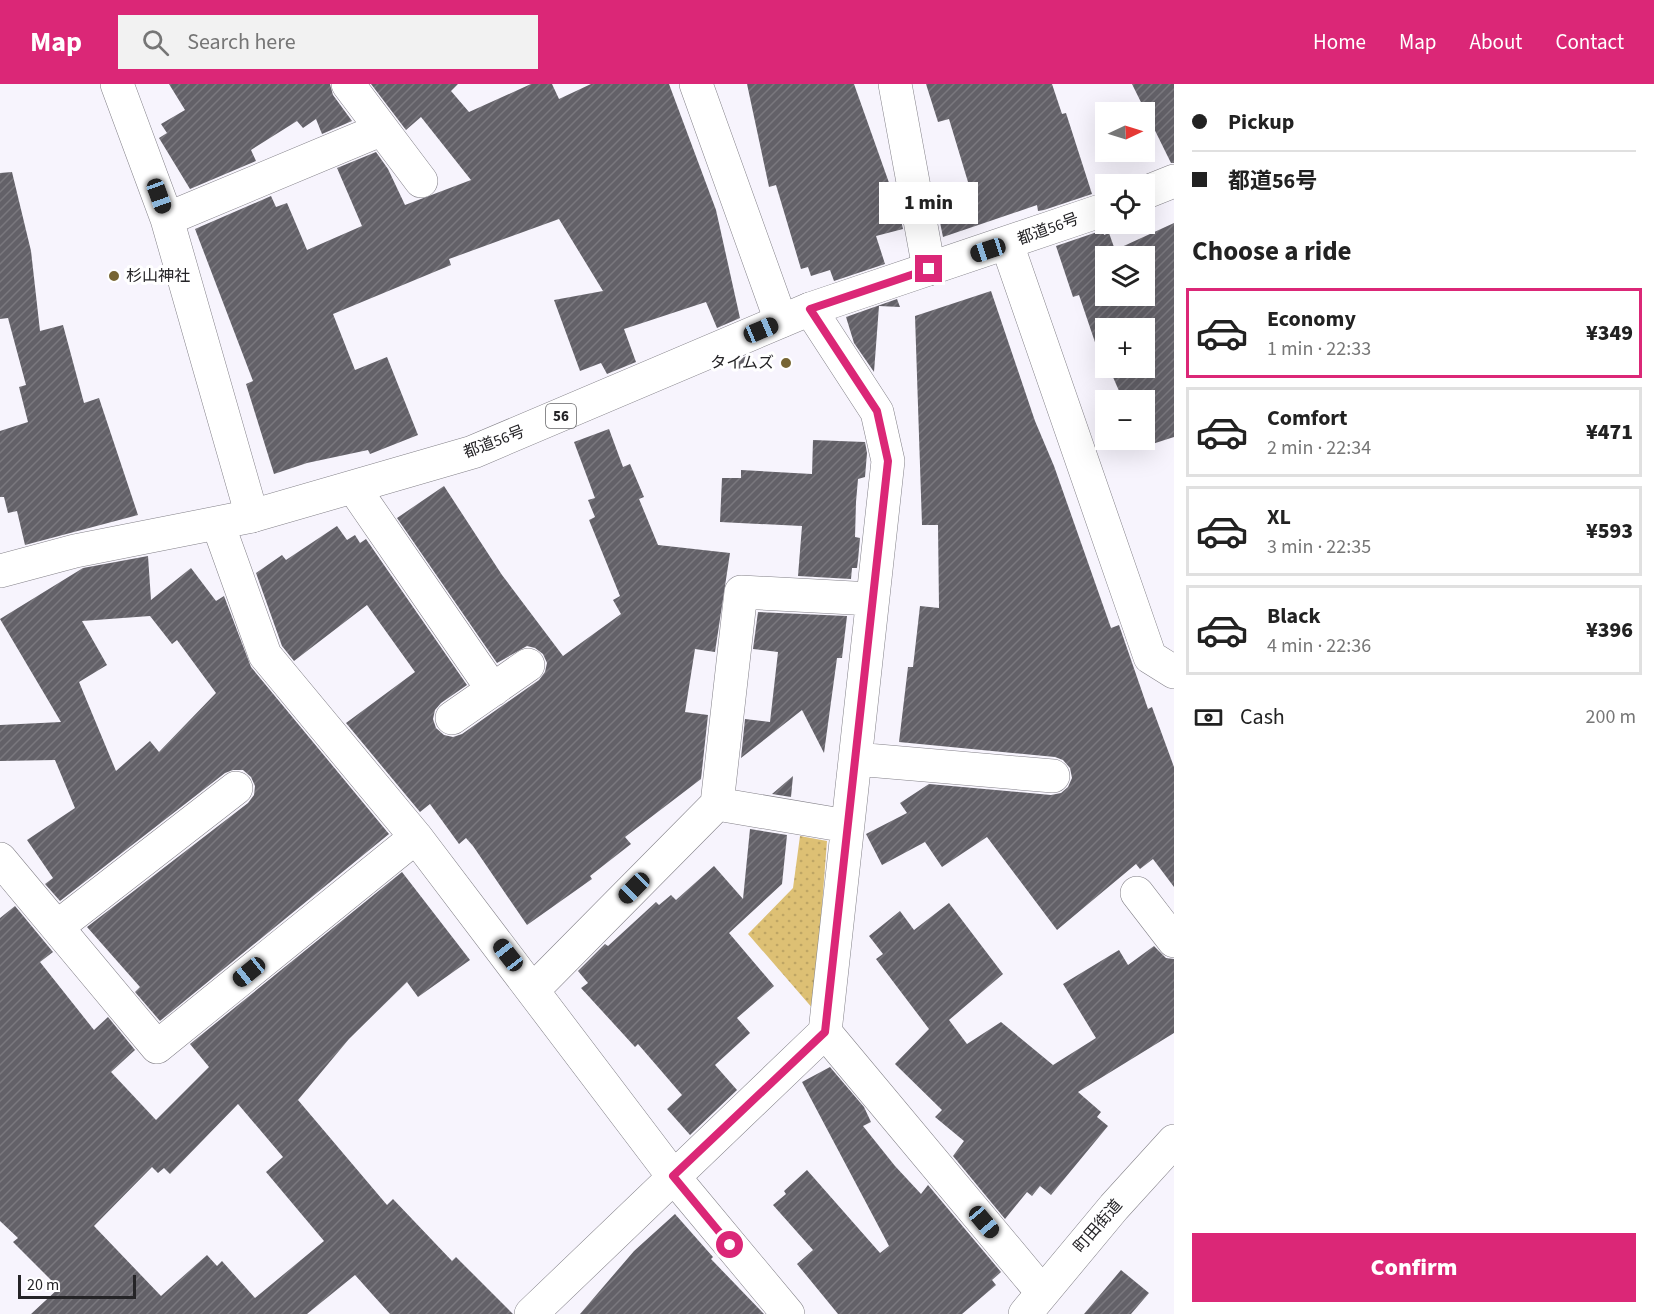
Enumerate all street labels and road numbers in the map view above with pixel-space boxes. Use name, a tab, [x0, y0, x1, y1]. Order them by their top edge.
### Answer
street label: 都道56号	[1014, 208, 1082, 250]
road number: 56	[546, 404, 576, 428]
street label: 都道56号	[460, 420, 528, 464]
street label: 町田街道	[1069, 1195, 1127, 1257]

